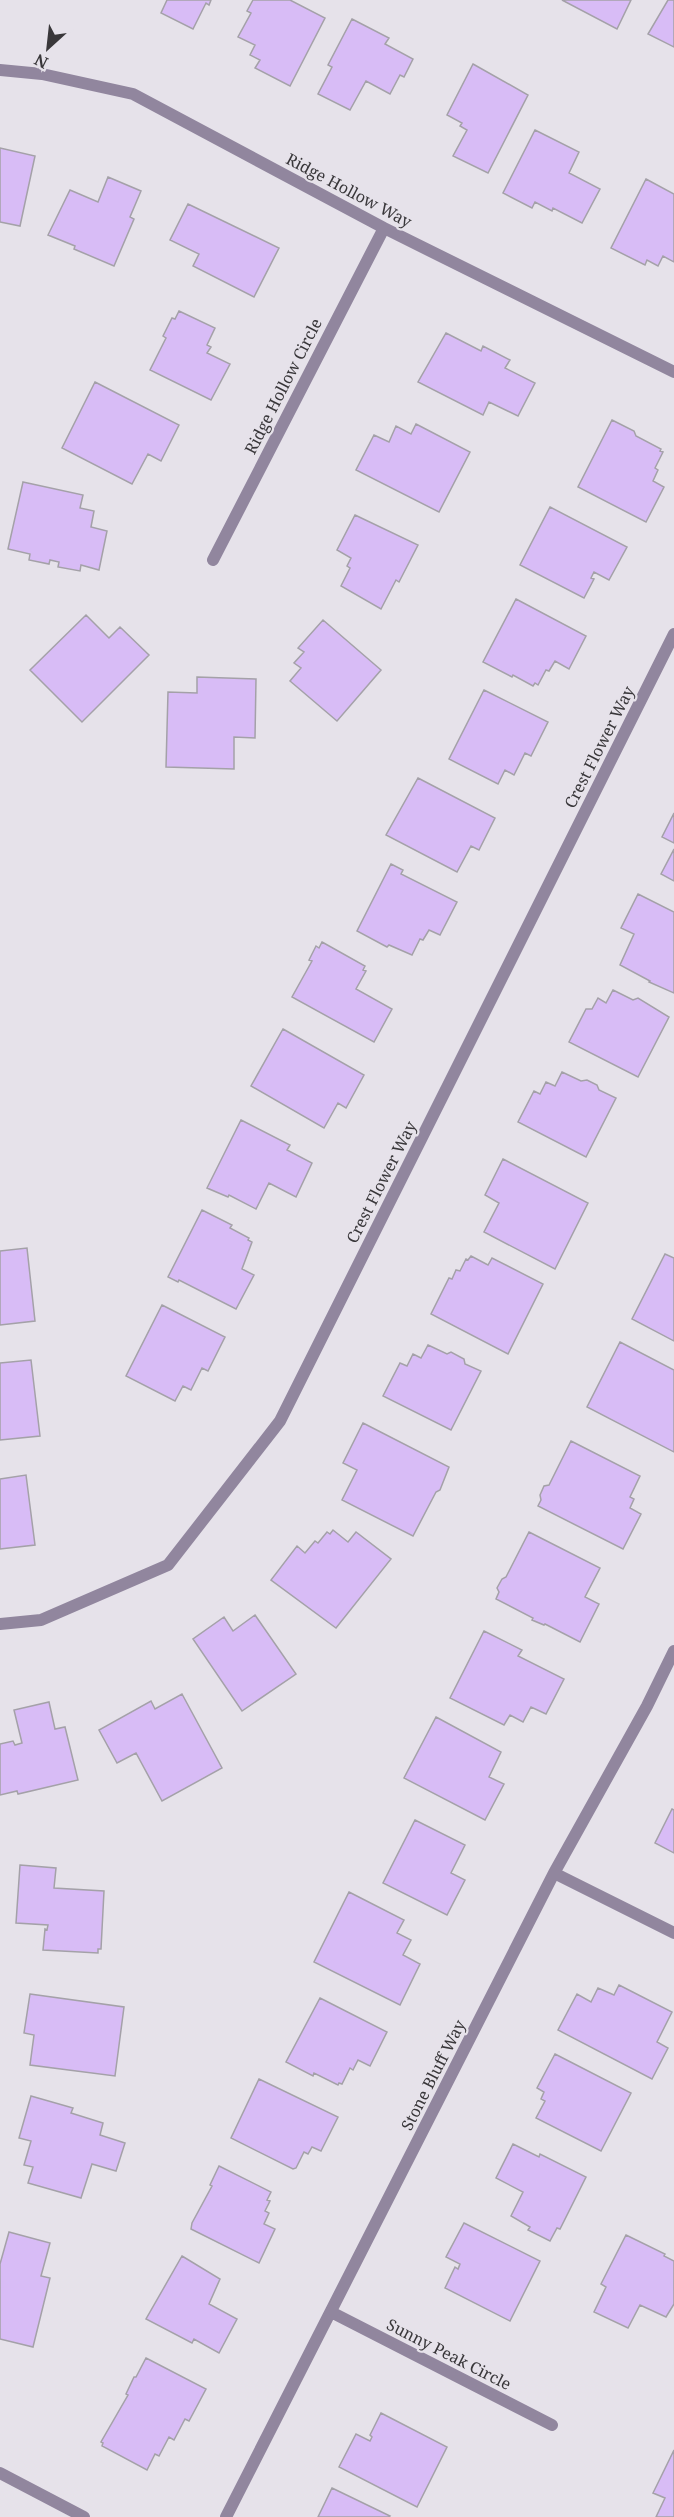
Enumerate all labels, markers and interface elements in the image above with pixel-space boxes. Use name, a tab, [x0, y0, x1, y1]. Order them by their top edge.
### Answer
north arrow	[18, 18, 78, 78]
text: N	[30, 49, 52, 74]
street label: Ridge Hollow Way	[282, 148, 416, 233]
street label: Ridge Hollow Circle	[239, 314, 327, 458]
street label: Crest Flower Way	[559, 681, 640, 812]
street label: Crest Flower Way	[341, 1116, 422, 1247]
street label: Stone Bluff Way	[396, 2015, 471, 2134]
street label: Sunny Peak Circle	[383, 2313, 515, 2395]

